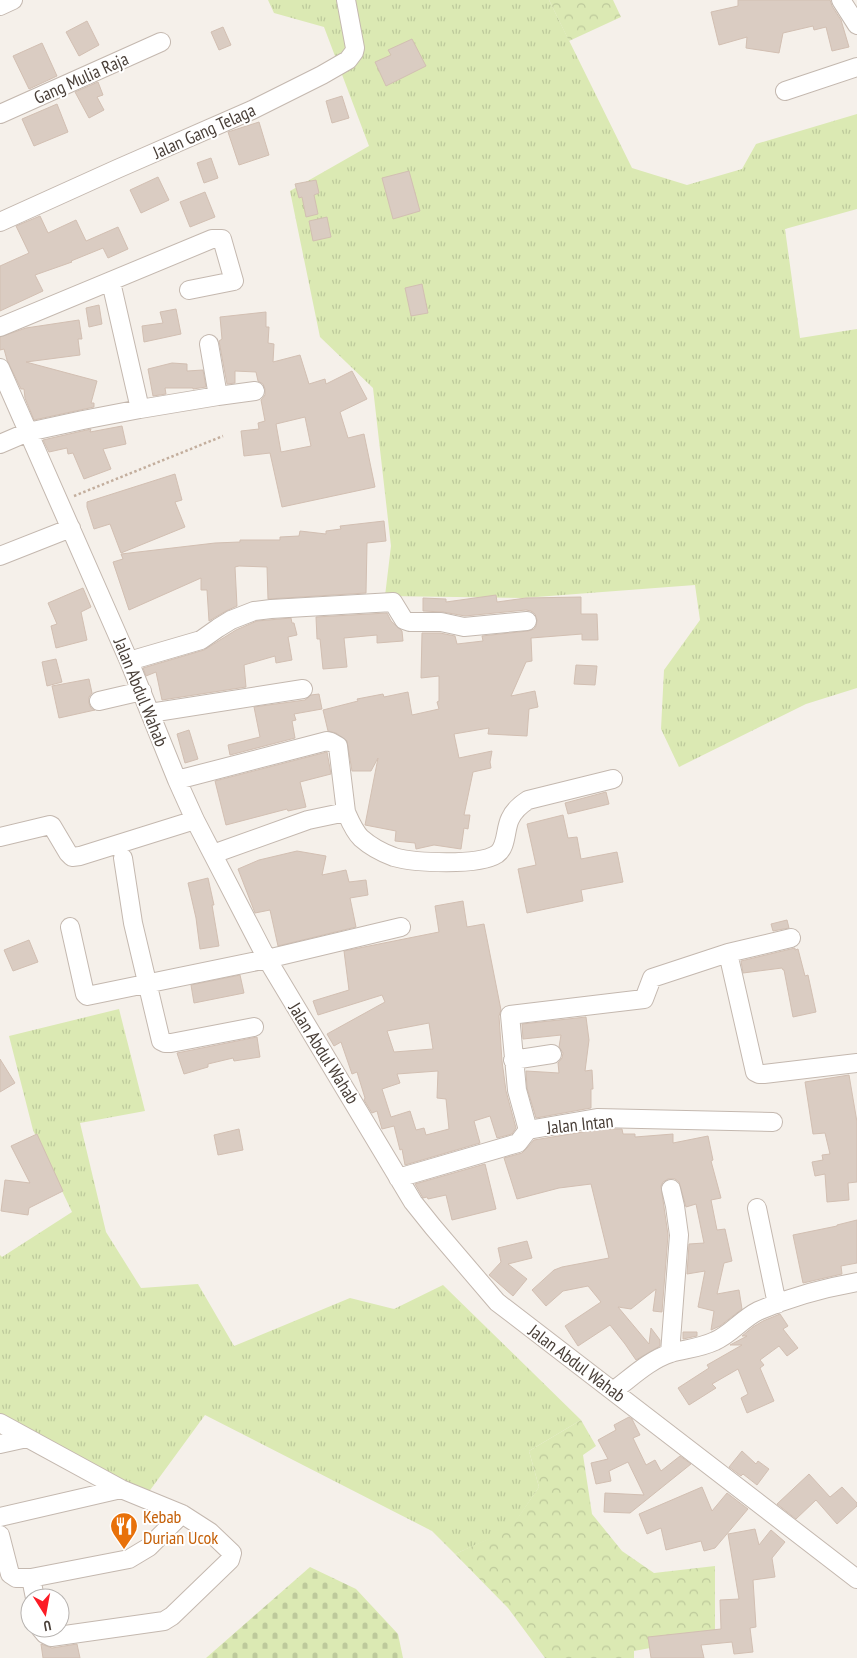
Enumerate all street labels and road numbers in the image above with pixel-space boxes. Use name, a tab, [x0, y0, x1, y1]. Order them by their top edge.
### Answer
street label: Gang Mulia Raja	[30, 47, 132, 109]
street label: Jalan Gang Telaga	[148, 98, 259, 164]
street label: Jalan Abdul Wahab	[108, 633, 173, 750]
street label: Jalan Abdul Wahab	[283, 997, 364, 1108]
street label: Jalan Intan	[545, 1109, 614, 1139]
street label: Jalan Abdul Wahab	[523, 1318, 630, 1407]

